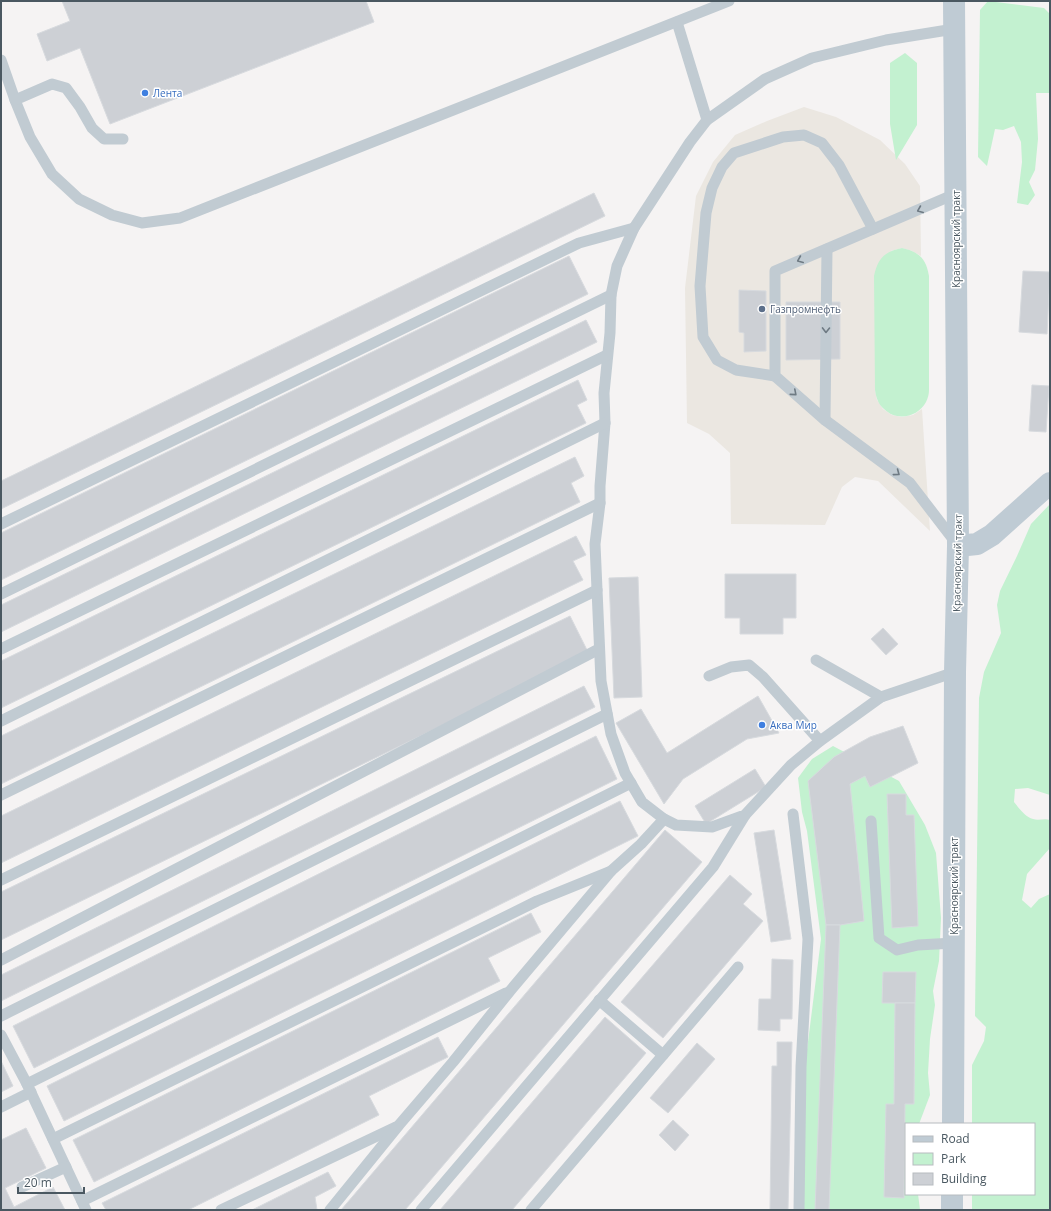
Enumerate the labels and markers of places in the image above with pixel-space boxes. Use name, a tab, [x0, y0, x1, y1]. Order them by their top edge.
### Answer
place label: Лента	[153, 86, 182, 100]
marker: Лента	[140, 88, 150, 98]
place label: Газпромнефть	[770, 302, 841, 316]
marker: Газпромнефть	[757, 304, 767, 314]
place label: Аква Мир	[770, 718, 817, 732]
marker: Аква Мир	[757, 720, 767, 730]

